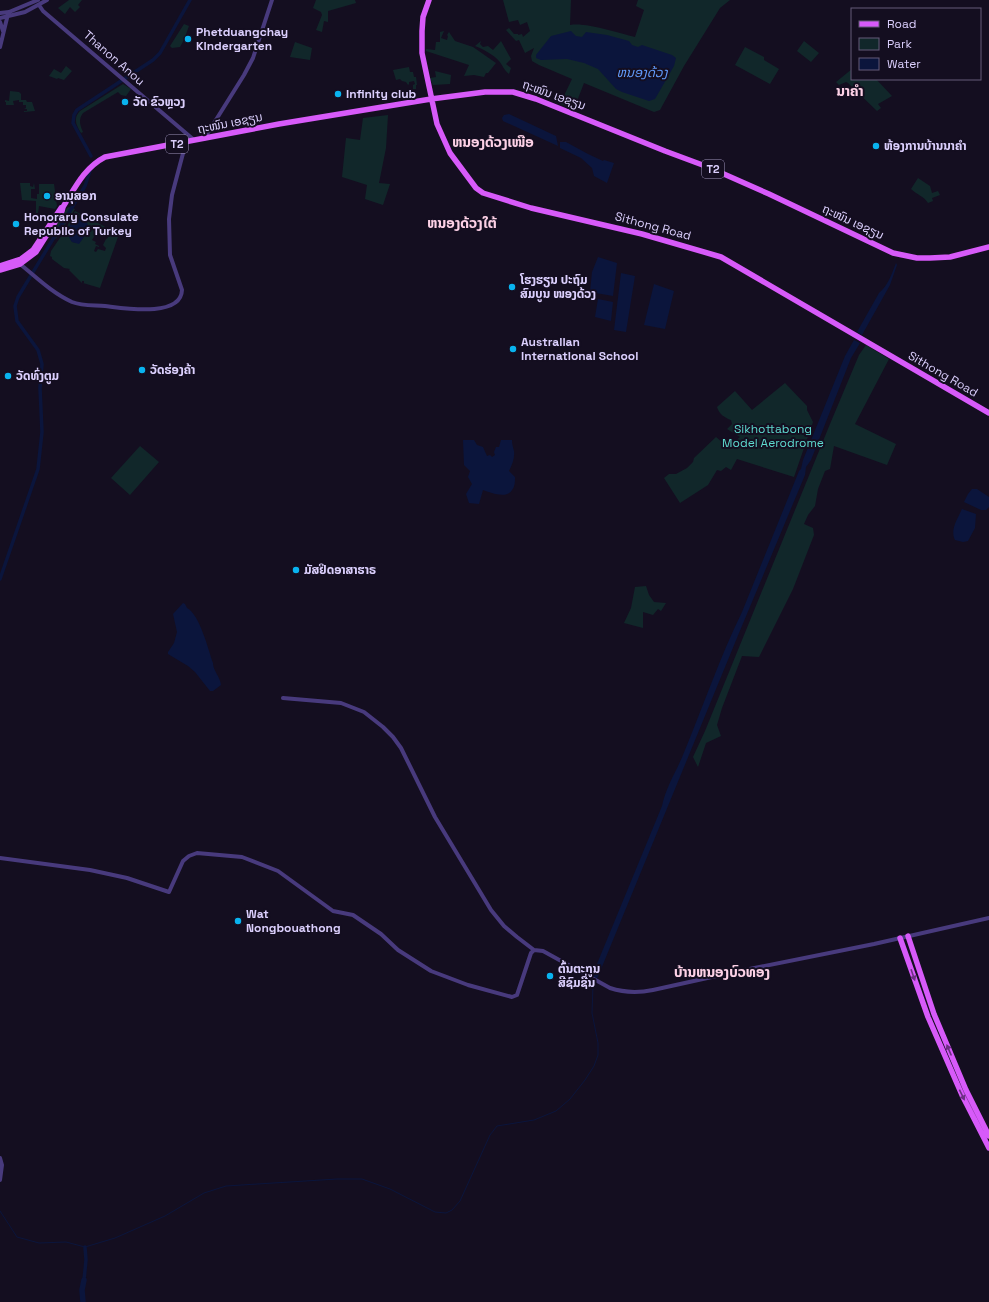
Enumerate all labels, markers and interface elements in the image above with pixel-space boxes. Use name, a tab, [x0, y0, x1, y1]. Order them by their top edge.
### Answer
legend	[851, 8, 981, 80]
text: Road	[887, 16, 916, 32]
place label: Phetduangchay Kindergarten	[196, 24, 288, 54]
street label: Thanon Anou	[80, 27, 148, 89]
marker: Phetduangchay Kindergarten	[183, 34, 193, 44]
text: Park	[887, 36, 912, 52]
text: Water	[887, 56, 921, 72]
water label: ຫນອງດ້ວງ	[617, 64, 669, 81]
street label: ຖະໜົນ ເອຊຽນ	[520, 76, 588, 114]
district label: ນາຄຳ	[836, 82, 864, 100]
place label: Infinity club	[346, 86, 417, 102]
marker: Infinity club	[333, 89, 343, 99]
place label: ວັດ ຂົວຫຼວງ	[133, 94, 185, 110]
marker: ວັດ ຂົວຫຼວງ	[120, 97, 130, 107]
street label: ຖະໜົນ ເອຊຽນ	[196, 109, 264, 137]
district label: ຫນອງດ້ວງເໜືອ	[452, 133, 534, 151]
road number: T2	[166, 135, 188, 153]
place label: ຫ້ອງການບ້ານນາຄໍາ	[884, 138, 967, 154]
marker: ຫ້ອງການບ້ານນາຄໍາ	[871, 141, 881, 151]
road number: T2	[702, 160, 724, 178]
place label: ອານຸສອກ	[55, 188, 97, 204]
marker: ອານຸສອກ	[42, 191, 52, 201]
street label: ຖະໜົນ ເອຊຽນ	[820, 201, 886, 243]
street label: Sithong Road	[613, 208, 693, 244]
place label: Honorary Consulate Republic of Turkey	[24, 209, 139, 239]
district label: ຫນອງດ້ວງໃຕ້	[427, 214, 497, 232]
marker: Honorary Consulate Republic of Turkey	[11, 219, 21, 229]
place label: ໂຮງຮຽນ ປະຖົມ ສົມບູນ ໜອງດ້ວງ	[519, 272, 596, 303]
marker: ໂຮງຮຽນ ປະຖົມ ສົມບູນ ໜອງດ້ວງ	[507, 282, 517, 292]
place label: Australian International School	[521, 334, 638, 364]
marker: Australian International School	[508, 344, 518, 354]
street label: Sithong Road	[905, 348, 981, 400]
place label: ວັດຮ່ອງຄ້າ	[150, 362, 195, 378]
marker: ວັດຮ່ອງຄ້າ	[137, 365, 147, 375]
place label: ວັດທົ່ງຕູມ	[16, 367, 59, 385]
marker: ວັດທົ່ງຕູມ	[3, 371, 13, 381]
park label: Sikhottabong Model Aerodrome	[722, 421, 824, 451]
place label: ມັສຢິດອາສາຮາຣ	[304, 562, 376, 578]
marker: ມັສຢິດອາສາຮາຣ	[291, 565, 301, 575]
place label: Wat Nongbouathong	[246, 906, 341, 936]
marker: Wat Nongbouathong	[233, 916, 243, 926]
place label: ຕົ້ນຕະກູນ ສີຊົມຊື່ນ	[558, 960, 600, 991]
district label: ບ້ານຫນອງບົວທອງ	[674, 963, 770, 981]
one-way arrow	[910, 969, 916, 981]
marker: ຕົ້ນຕະກູນ ສີຊົມຊື່ນ	[545, 971, 555, 981]
one-way arrow	[946, 1045, 952, 1056]
one-way arrow	[959, 1089, 965, 1101]

